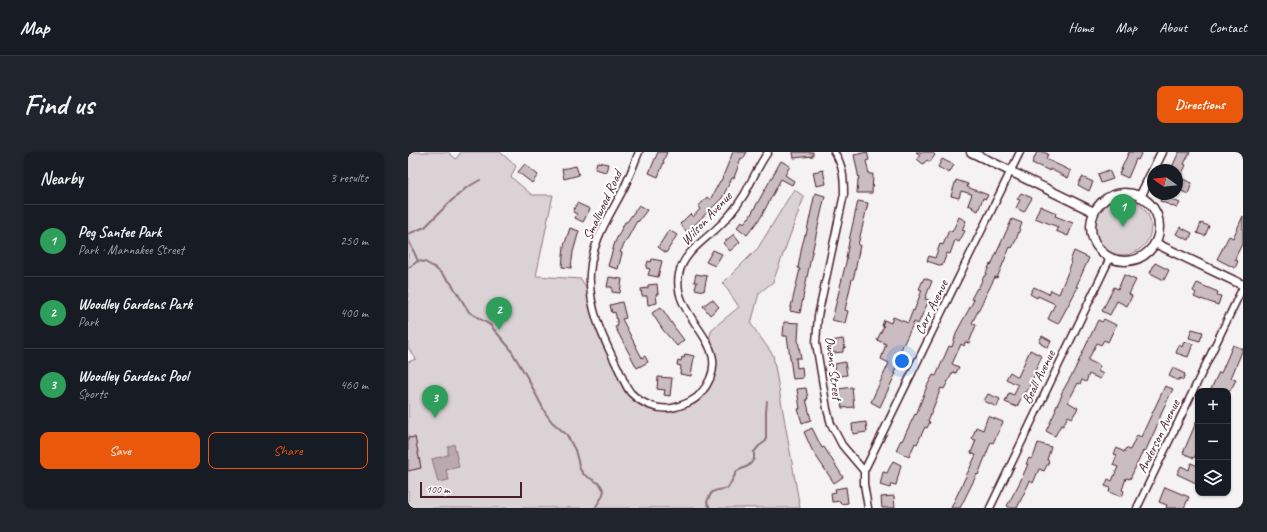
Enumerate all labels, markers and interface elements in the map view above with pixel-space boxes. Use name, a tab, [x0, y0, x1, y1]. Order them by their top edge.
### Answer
text: Map	[20, 16, 50, 40]
text: Home	[1068, 19, 1094, 36]
text: Map	[1116, 19, 1137, 36]
text: About	[1159, 19, 1187, 36]
text: Contact	[1209, 19, 1247, 36]
button: Directions	[1157, 86, 1243, 123]
text: Find us	[24, 87, 94, 122]
north arrow	[1147, 164, 1183, 200]
street label: Smallwood Road	[579, 165, 627, 243]
text: Nearby	[40, 168, 83, 189]
text: 3 results	[330, 170, 368, 186]
street label: Wilson Avenue	[677, 187, 736, 249]
pin: 1	[1110, 194, 1136, 227]
text: Peg Santee Park	[78, 223, 161, 242]
text: 1	[50, 233, 56, 249]
text: 250 m	[340, 233, 368, 249]
text: Park · Mannakee Street	[78, 242, 184, 258]
street label: Carr Avenue	[911, 276, 953, 337]
text: Woodley Gardens Park	[78, 295, 192, 314]
pin: 2	[486, 297, 512, 330]
text: 2	[50, 305, 56, 321]
text: 400 m	[340, 305, 368, 321]
text: Park	[78, 314, 99, 330]
street label: Owens Street	[821, 335, 846, 403]
street label: Beall Avenue	[1018, 346, 1059, 407]
your location	[892, 351, 912, 371]
text: Woodley Gardens Pool	[78, 367, 189, 386]
text: 3	[50, 377, 56, 393]
text: 460 m	[340, 377, 368, 393]
pin: 3	[422, 385, 448, 418]
text: Sports	[78, 386, 107, 402]
map controls	[1195, 388, 1231, 496]
button: +	[1195, 388, 1231, 424]
street label: Anderson Avenue	[1133, 395, 1184, 476]
button: −	[1195, 424, 1231, 460]
button: Save	[40, 432, 200, 469]
button: Share	[208, 432, 368, 469]
button: layers	[1195, 460, 1231, 496]
scale bar	[420, 480, 522, 499]
text: 100 m	[426, 482, 450, 496]

